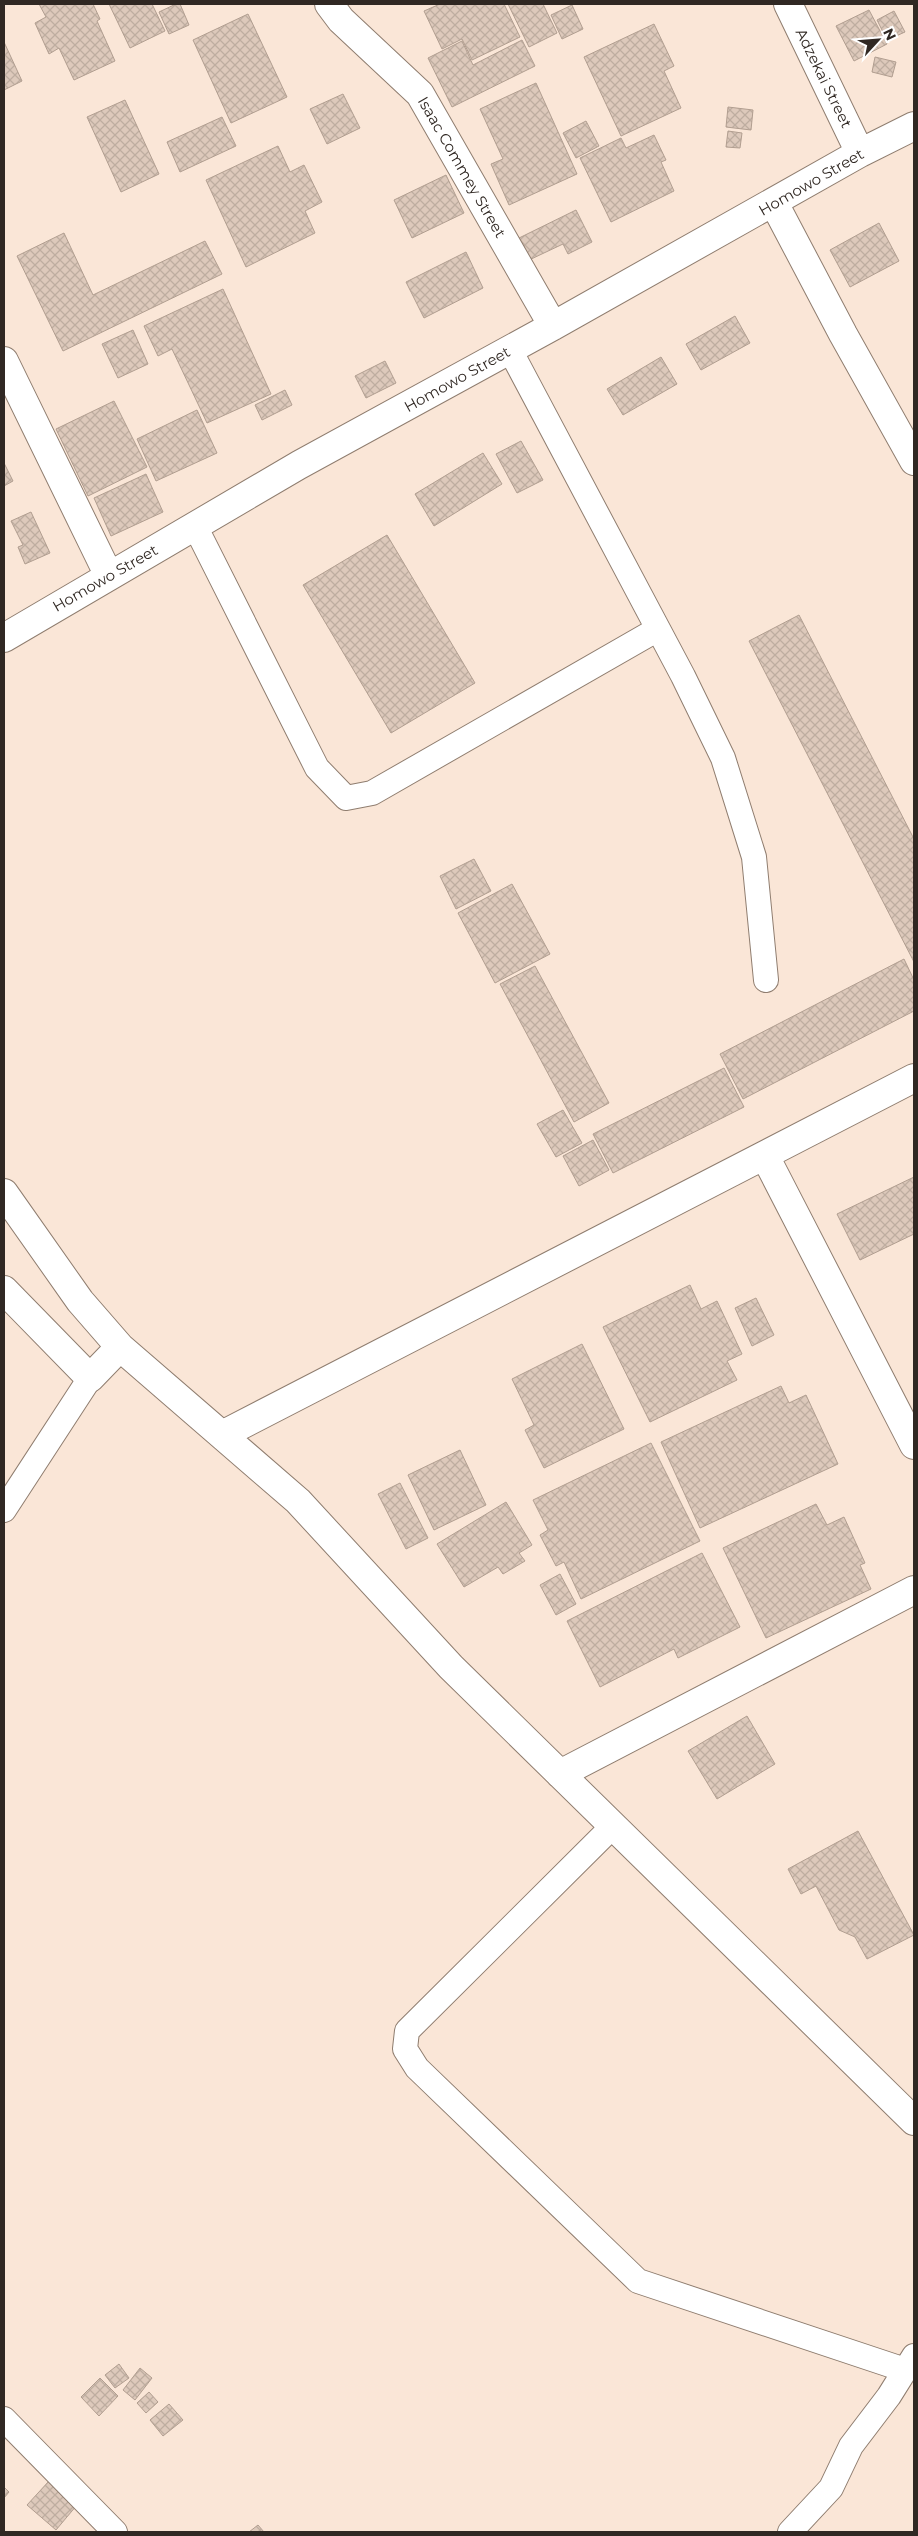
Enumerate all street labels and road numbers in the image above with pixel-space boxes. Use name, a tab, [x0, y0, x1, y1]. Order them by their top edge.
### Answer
street label: Adzekai Street	[792, 25, 856, 131]
street label: Isaac Commey Street	[414, 93, 510, 241]
street label: Homowo Street	[755, 144, 867, 220]
street label: Homowo Street	[401, 342, 513, 416]
street label: Homowo Street	[49, 540, 161, 616]

